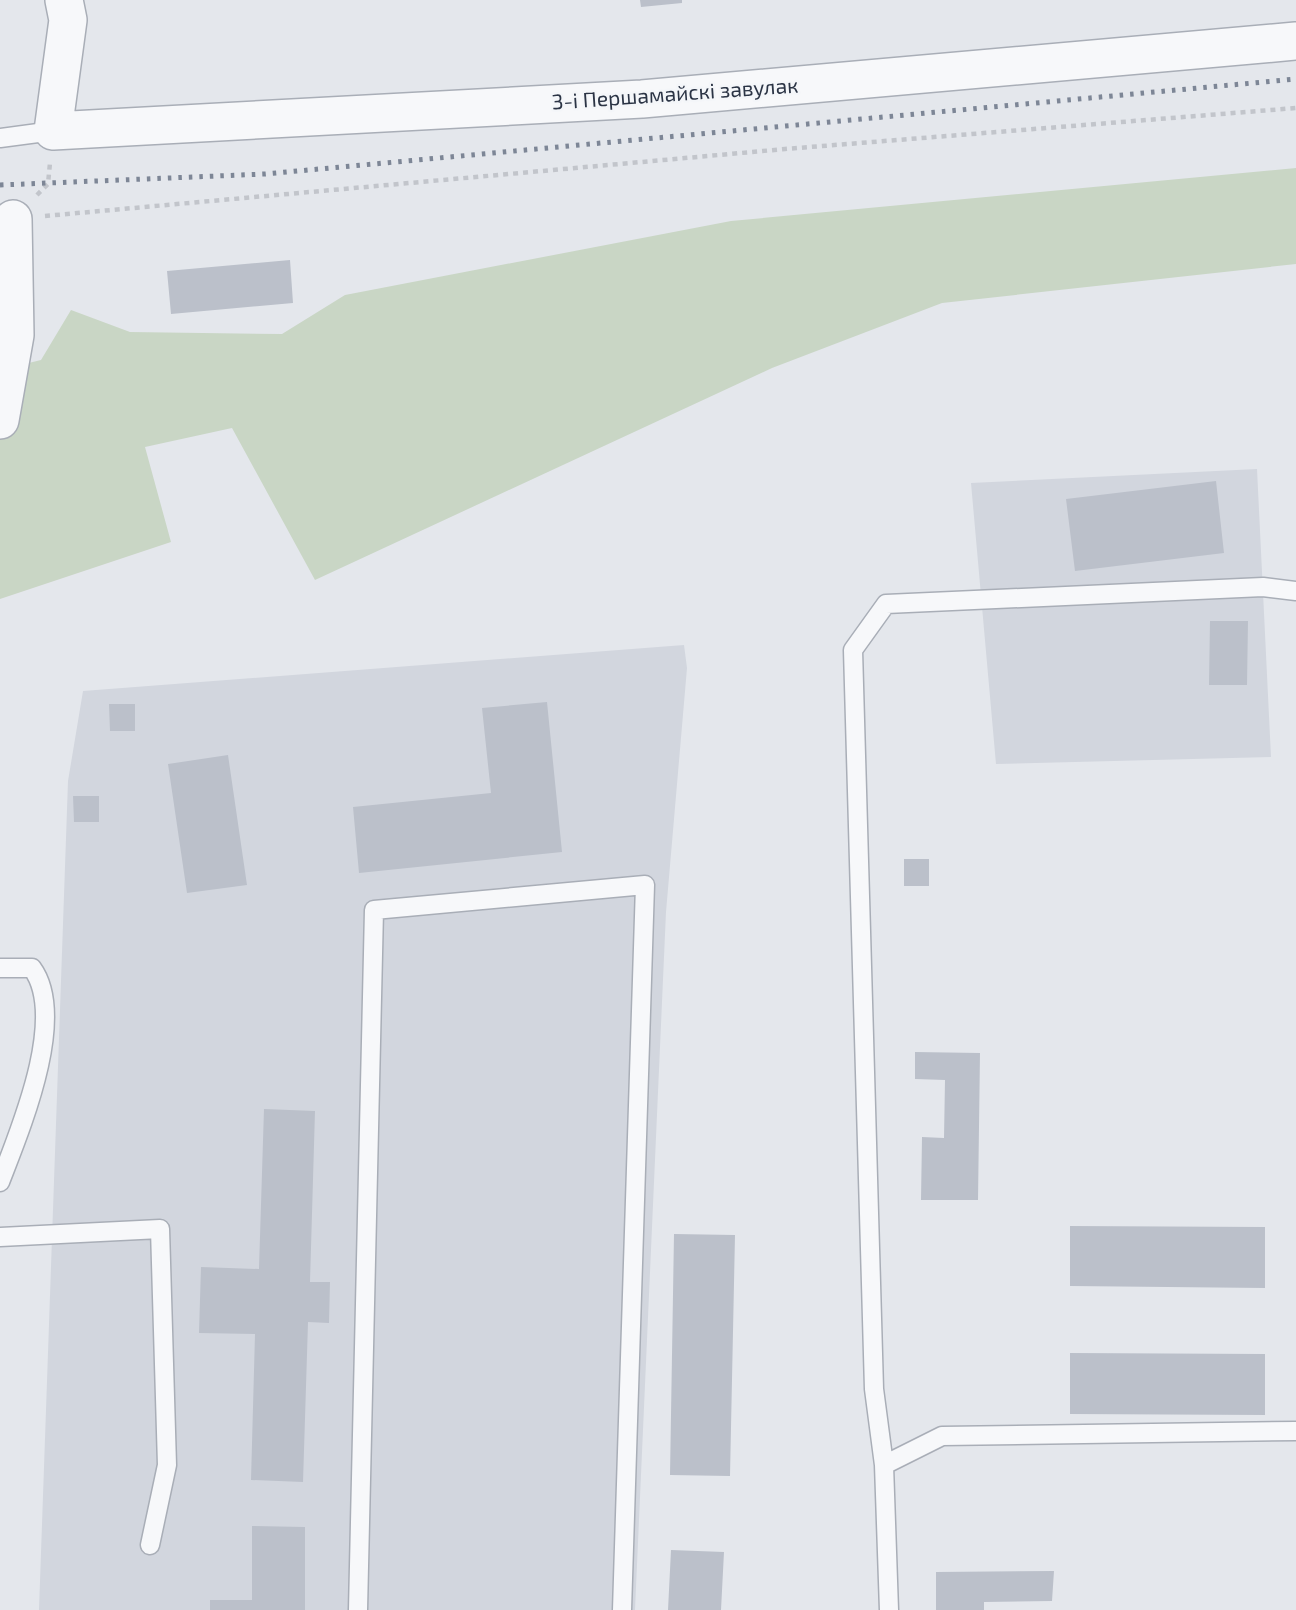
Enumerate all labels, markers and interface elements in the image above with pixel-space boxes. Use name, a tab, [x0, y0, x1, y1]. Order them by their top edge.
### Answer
street label: 3-і Першамайскі завулак	[551, 71, 799, 115]

